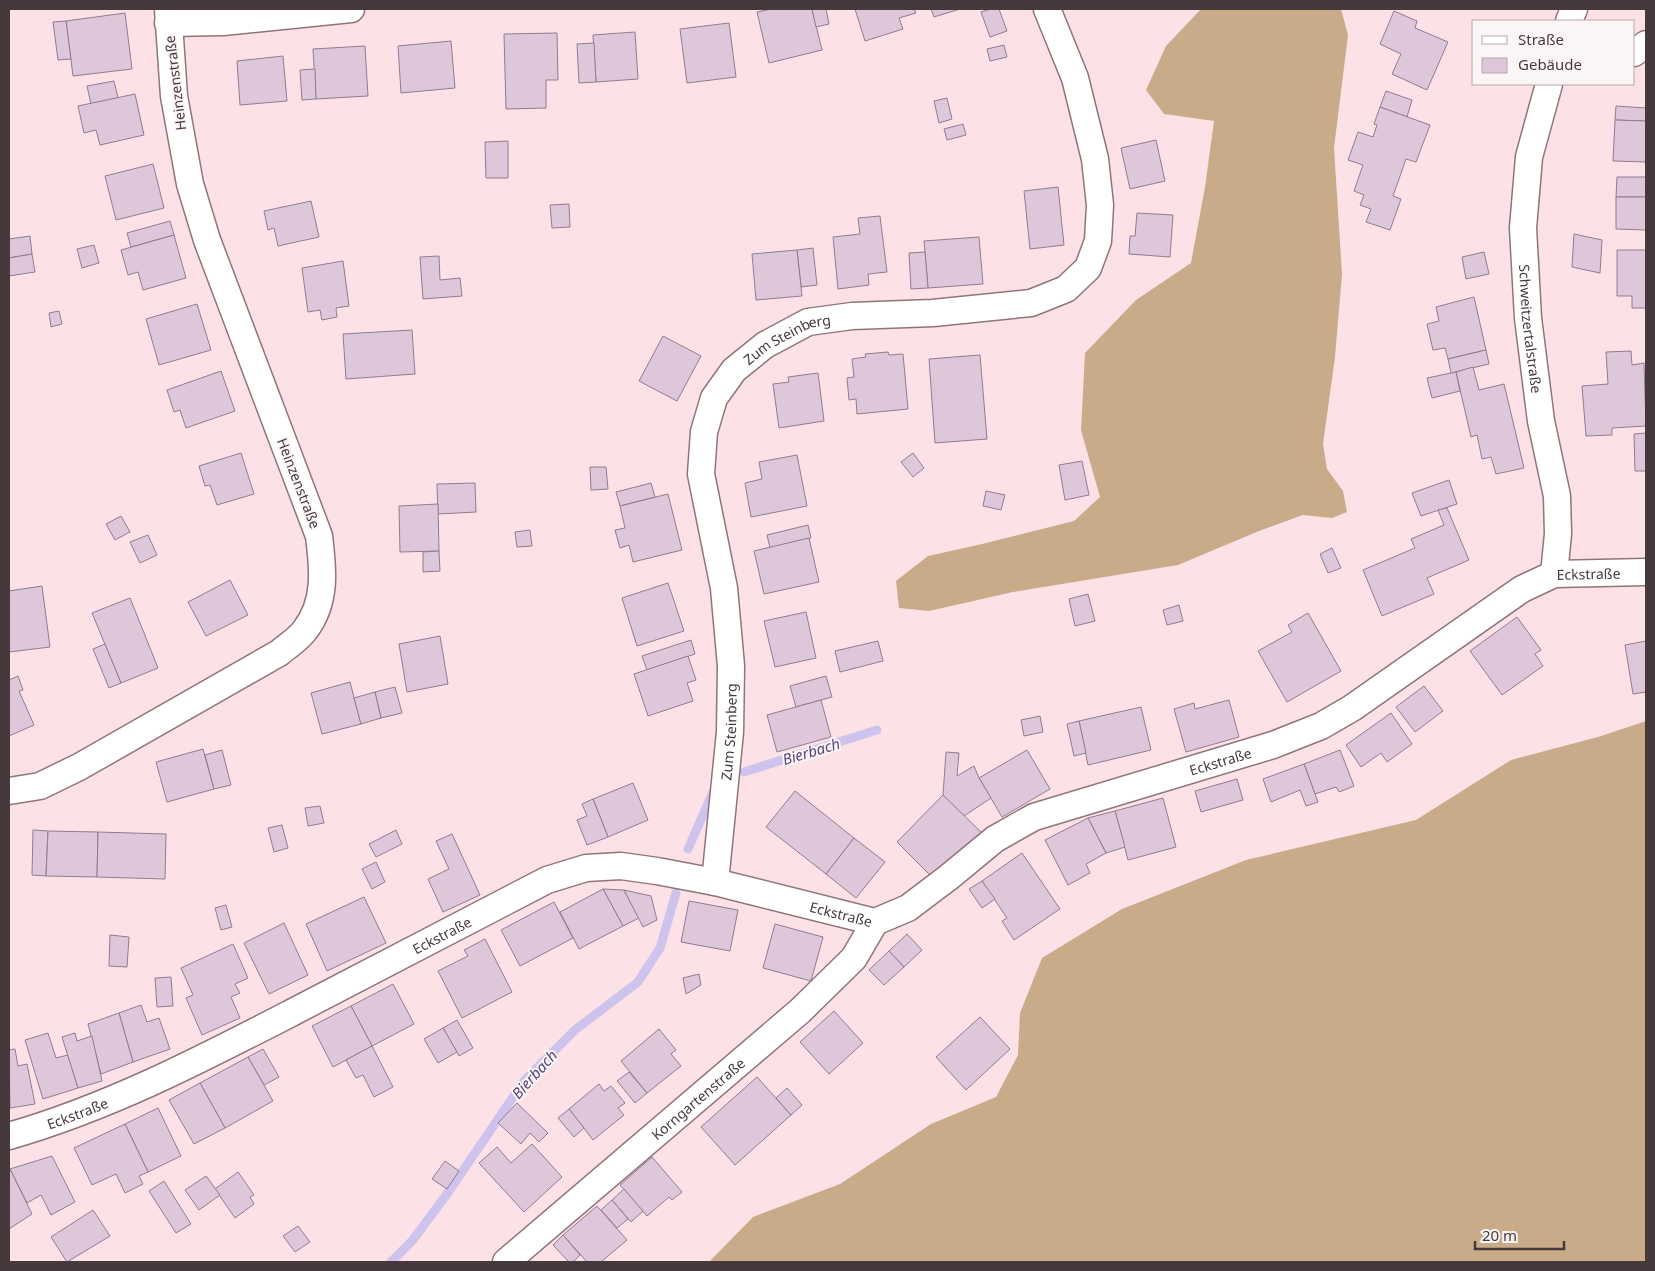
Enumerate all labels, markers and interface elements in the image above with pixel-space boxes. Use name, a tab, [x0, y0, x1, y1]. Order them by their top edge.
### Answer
legend	[1472, 20, 1635, 85]
text: Straße	[1518, 29, 1564, 49]
street label: Heinzenstraße	[160, 34, 190, 132]
text: Gebäude	[1518, 54, 1582, 74]
street label: Schweitzertalstraße	[1516, 264, 1547, 394]
street label: Zum Steinberg	[739, 310, 832, 369]
street label: Heinzenstraße	[273, 435, 325, 531]
street label: Eckstraße	[1556, 563, 1621, 583]
street label: Zum Steinberg	[716, 683, 740, 781]
water label: Bierbach	[780, 733, 842, 769]
street label: Eckstraße	[1187, 743, 1254, 779]
street label: Eckstraße	[808, 897, 875, 931]
street label: Eckstraße	[409, 912, 475, 958]
water label: Bierbach	[507, 1045, 561, 1103]
street label: Korngartenstraße	[647, 1053, 749, 1144]
street label: Eckstraße	[44, 1093, 111, 1133]
scale bar	[1475, 1218, 1564, 1250]
text: 20 m	[1482, 1225, 1517, 1245]

